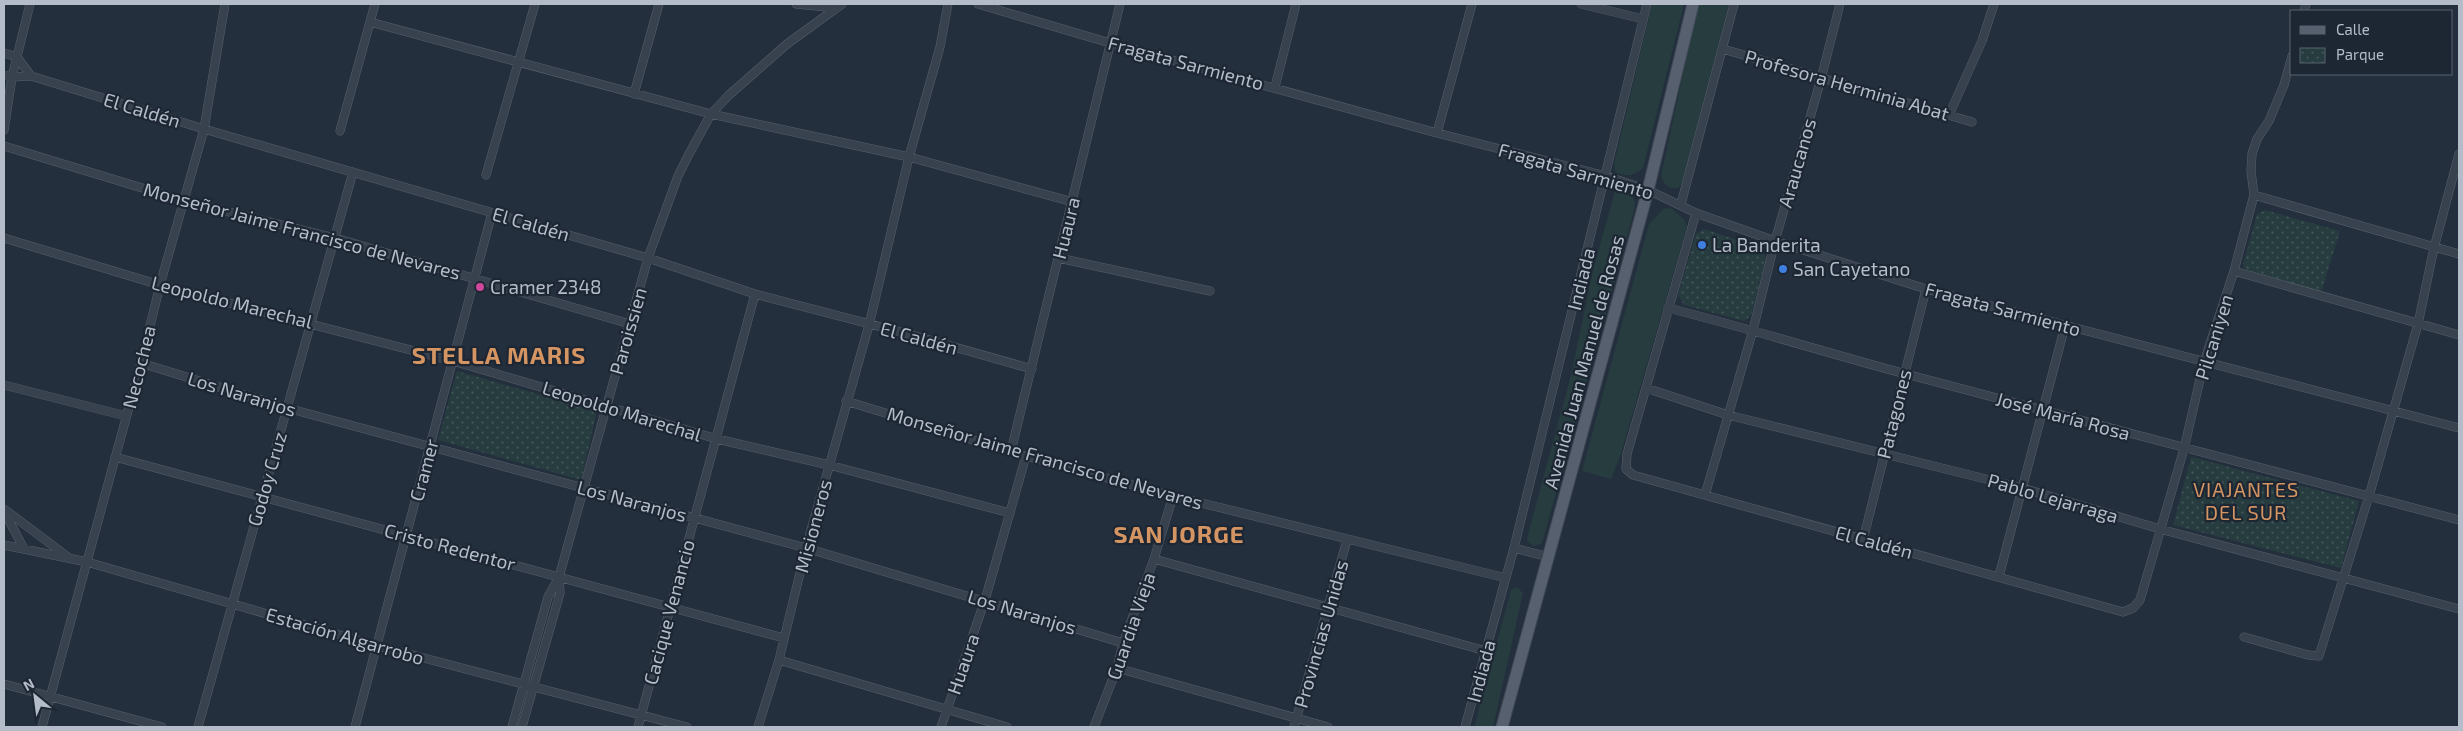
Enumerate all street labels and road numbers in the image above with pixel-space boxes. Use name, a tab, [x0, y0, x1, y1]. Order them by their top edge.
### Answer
street label: Fragata Sarmiento	[1106, 31, 1266, 94]
street label: Profesora Herminia Abat	[1742, 44, 1952, 125]
street label: El Caldén	[101, 87, 183, 132]
street label: Araucanos	[1773, 116, 1820, 210]
street label: Fragata Sarmiento	[1496, 137, 1656, 204]
street label: Monseñor Jaime Francisco de Nevares	[141, 177, 463, 284]
street label: Huaura	[1047, 195, 1084, 261]
street label: El Caldén	[490, 202, 572, 245]
street label: Avenida Juan Manuel de Rosas	[1539, 233, 1628, 491]
street label: Indiada	[1562, 245, 1599, 312]
street label: Leopoldo Marechal	[149, 270, 315, 333]
street label: Fragata Sarmiento	[1923, 277, 2083, 340]
street label: Paroissien	[604, 285, 651, 377]
street label: Pilcaniyen	[2190, 291, 2237, 382]
street label: El Caldén	[878, 316, 960, 359]
street label: Necochea	[117, 323, 160, 411]
street label: Los Naranjos	[185, 366, 299, 421]
street label: Patagones	[1871, 367, 1916, 461]
street label: Leopoldo Marechal	[540, 375, 705, 446]
street label: José María Rosa	[1994, 387, 2133, 444]
street label: Monseñor Jaime Francisco de Nevares	[885, 401, 1206, 514]
street label: Godoy Cruz	[242, 429, 291, 529]
street label: Cramer	[404, 436, 443, 503]
street label: Pablo Lejarraga	[1985, 468, 2121, 527]
street label: Los Naranjos	[575, 475, 689, 526]
street label: Misioneros	[789, 477, 836, 575]
street label: Cristo Redentor	[382, 518, 519, 575]
street label: El Caldén	[1833, 520, 1915, 563]
street label: Cacique Venancio	[638, 537, 699, 687]
street label: Provincias Unidas	[1288, 557, 1353, 710]
street label: Guardia Vieja	[1101, 569, 1160, 683]
street label: Los Naranjos	[965, 584, 1079, 639]
street label: Estación Algarrobo	[263, 602, 427, 669]
street label: Huaura	[941, 630, 984, 697]
street label: Indiada	[1461, 637, 1500, 704]

